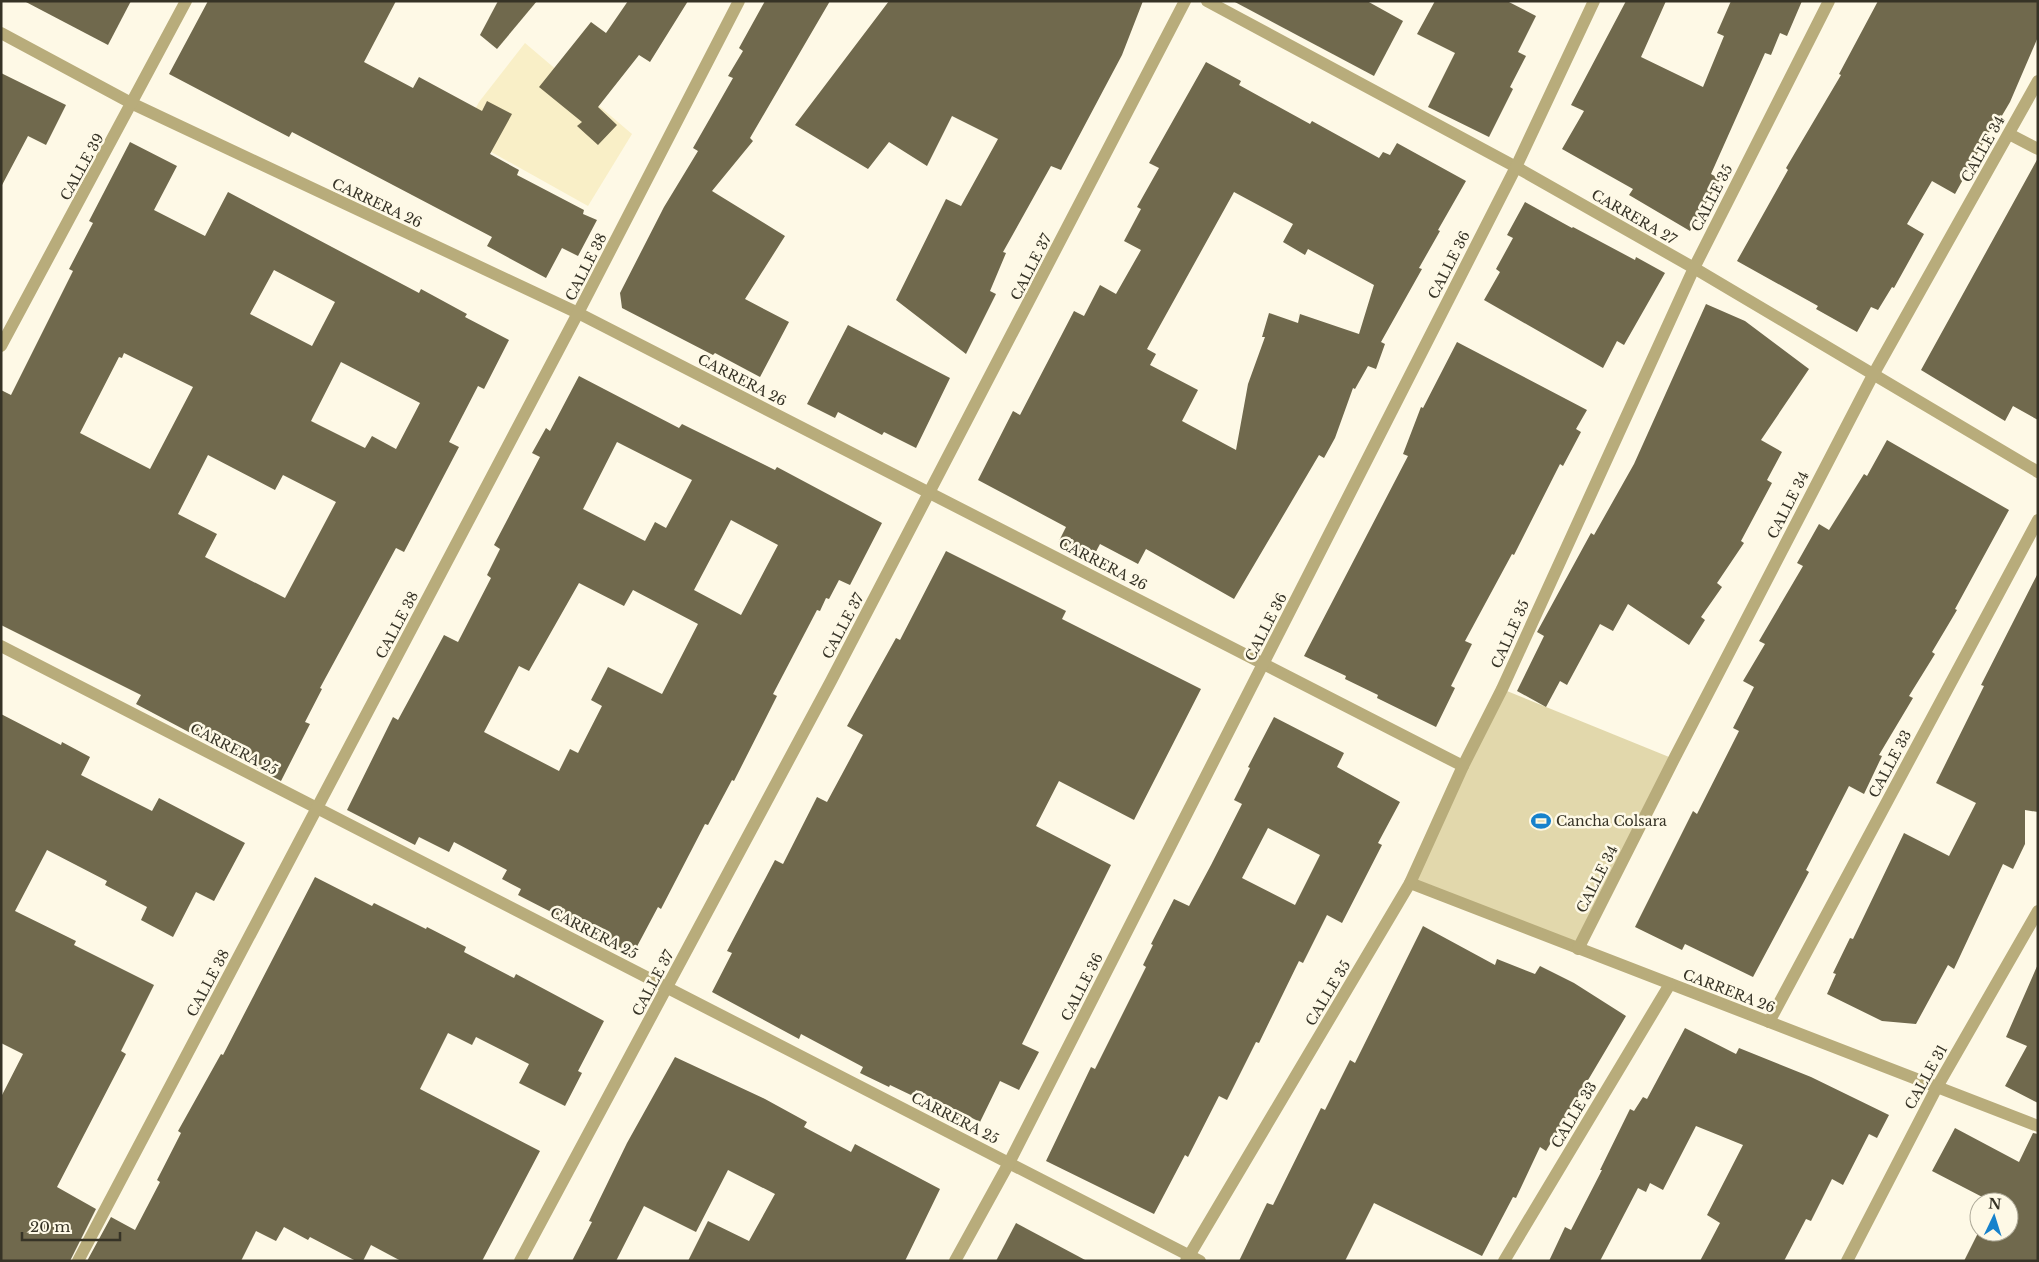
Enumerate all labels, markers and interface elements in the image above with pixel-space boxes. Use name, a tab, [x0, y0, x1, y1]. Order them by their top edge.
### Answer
street label: CALLE 34	[1957, 113, 2009, 185]
street label: CALLE 39	[56, 130, 108, 204]
street label: CALLE 35	[1687, 161, 1737, 235]
street label: CARRERA 26	[329, 174, 425, 232]
street label: CARRERA 27	[1588, 185, 1681, 249]
street label: CALLE 36	[1424, 228, 1474, 302]
street label: CALLE 38	[561, 230, 611, 304]
street label: CALLE 37	[1007, 230, 1056, 303]
street label: CARRERA 26	[695, 350, 789, 410]
street label: CALLE 34	[1763, 468, 1813, 542]
street label: CARRERA 26	[1056, 534, 1150, 594]
street label: CALLE 38	[372, 588, 422, 662]
street label: CALLE 37	[818, 589, 868, 662]
street label: CALLE 36	[1241, 590, 1291, 664]
street label: CALLE 35	[1487, 597, 1533, 671]
street label: CARRERA 25	[187, 719, 281, 779]
street label: CALLE 33	[1865, 727, 1915, 801]
sports icon: Cancha Colsara	[1530, 810, 1552, 832]
place label: Cancha Colsara	[1556, 812, 1667, 830]
street label: CALLE 34	[1572, 842, 1622, 916]
street label: CARRERA 25	[547, 903, 641, 963]
street label: CALLE 38	[183, 946, 233, 1020]
street label: CALLE 37	[628, 946, 678, 1019]
street label: CALLE 36	[1057, 950, 1107, 1024]
street label: CALLE 35	[1301, 957, 1355, 1029]
street label: CARRERA 26	[1680, 965, 1778, 1017]
street label: CALLE 31	[1901, 1041, 1951, 1113]
street label: CALLE 33	[1547, 1079, 1601, 1151]
street label: CARRERA 25	[908, 1088, 1002, 1148]
north arrow	[1969, 1192, 2019, 1242]
text: N	[1988, 1195, 2002, 1213]
scale bar	[22, 1210, 120, 1242]
text: 20 m	[30, 1217, 70, 1236]

